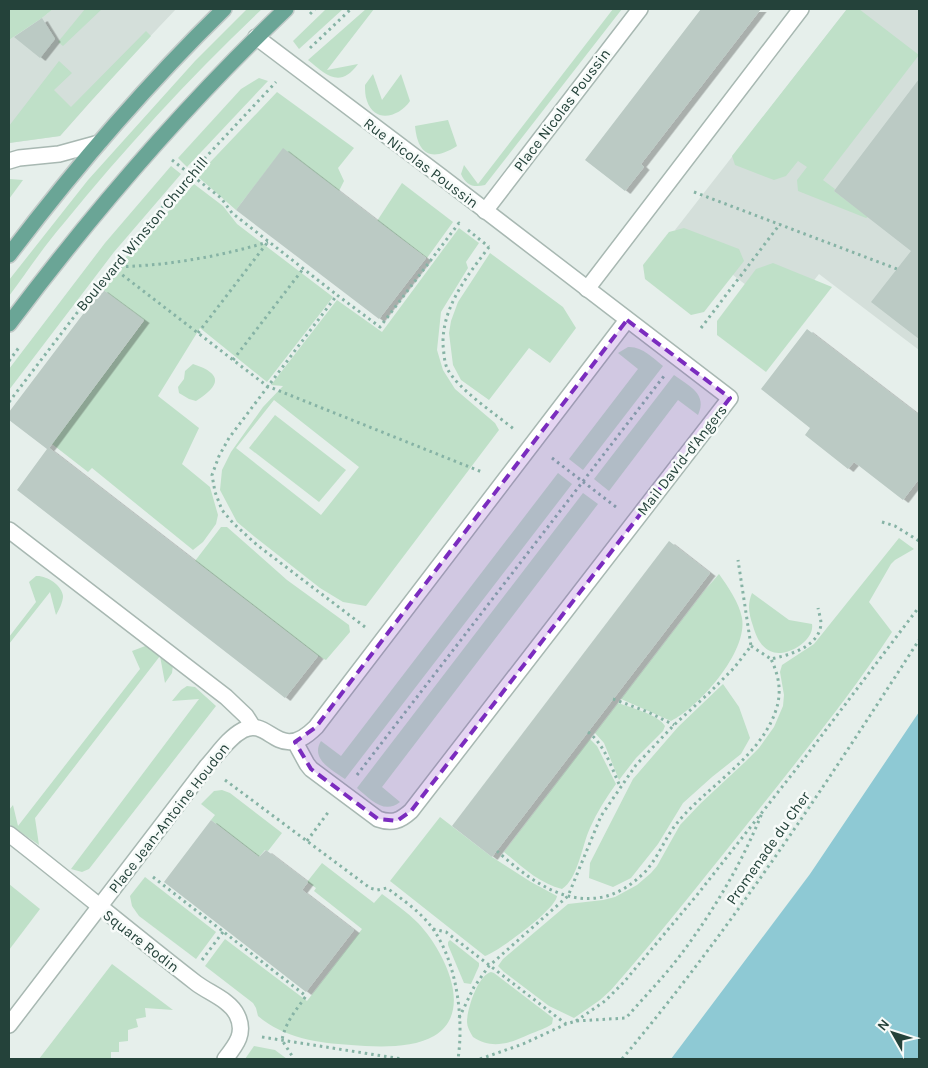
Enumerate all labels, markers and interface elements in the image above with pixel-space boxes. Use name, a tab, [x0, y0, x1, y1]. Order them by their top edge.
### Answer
street label: Place Nicolas Poussin	[510, 45, 614, 175]
street label: Rue Nicolas Poussin	[360, 114, 482, 212]
street label: Boulevard Winston Churchill	[72, 153, 212, 315]
street label: Mail David-d'Angers	[633, 401, 731, 519]
street label: Place Jean-Antoine Houdon	[105, 739, 233, 897]
street label: Promenade du Cher	[722, 787, 814, 908]
street label: Square Rodin	[99, 906, 183, 976]
north arrow	[868, 1008, 918, 1058]
text: N	[874, 1016, 893, 1034]

